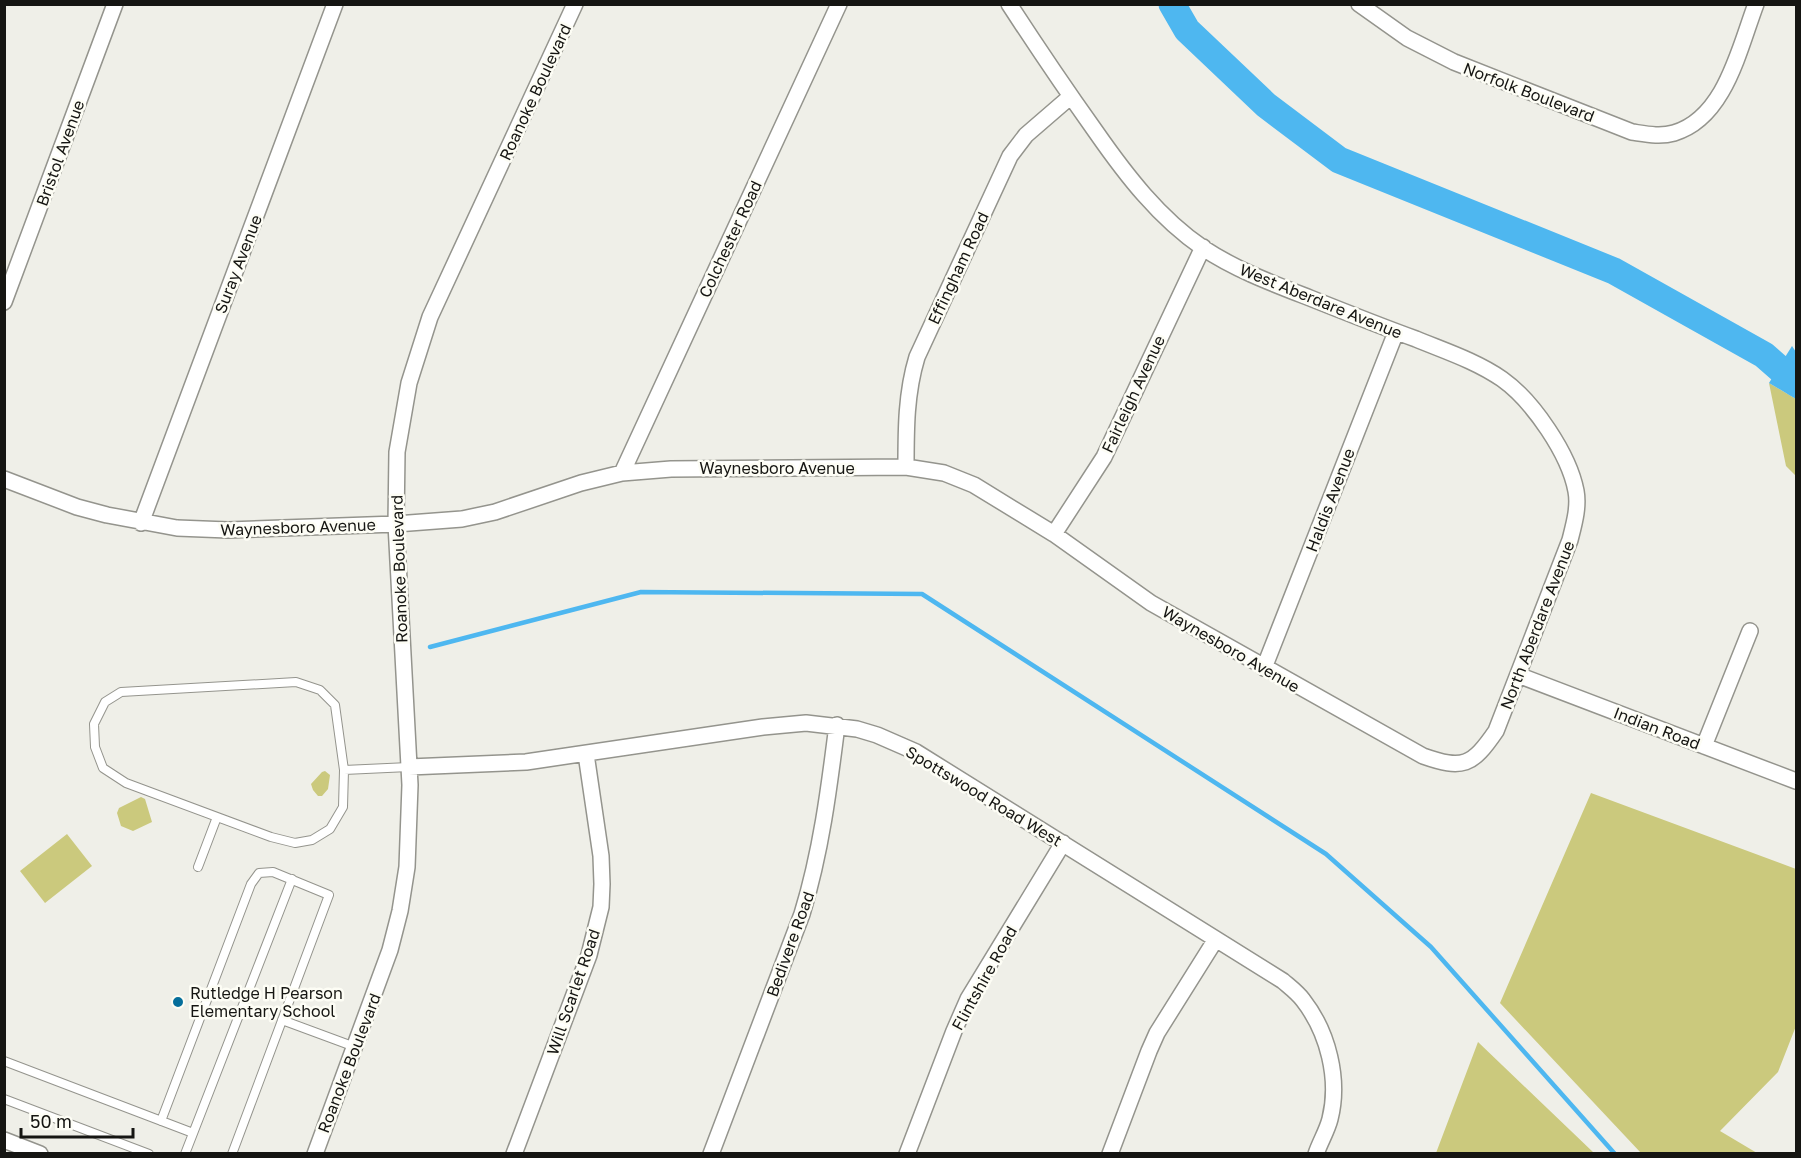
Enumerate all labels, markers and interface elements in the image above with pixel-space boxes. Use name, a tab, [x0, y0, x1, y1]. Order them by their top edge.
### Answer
street label: Roanoke Boulevard	[495, 21, 575, 163]
street label: Norfolk Boulevard	[1460, 58, 1598, 126]
street label: Bristol Avenue	[32, 97, 88, 209]
street label: Colchester Road	[694, 177, 766, 301]
street label: Effingham Road	[923, 209, 993, 327]
street label: Suray Avenue	[210, 212, 266, 316]
street label: West Aberdare Avenue	[1237, 259, 1405, 343]
street label: Fairleigh Avenue	[1097, 332, 1169, 456]
street label: Haldis Avenue	[1301, 445, 1359, 555]
street label: Waynesboro Avenue	[699, 458, 855, 478]
street label: Roanoke Boulevard	[386, 495, 412, 643]
street label: Waynesboro Avenue	[220, 514, 376, 540]
street label: North Aberdare Avenue	[1496, 538, 1578, 712]
street label: Waynesboro Avenue	[1159, 601, 1303, 697]
street label: Indian Road	[1611, 702, 1703, 754]
street label: Spottswood Road West	[902, 741, 1066, 851]
street label: Bedivere Road	[762, 889, 818, 999]
street label: Flintshire Road	[947, 922, 1021, 1034]
street label: Will Scarlet Road	[542, 926, 604, 1058]
place label: Rutledge H Pearson Elementary School	[190, 983, 343, 1021]
street label: Roanoke Boulevard	[313, 990, 385, 1136]
marker: Rutledge H Pearson Elementary School	[171, 995, 185, 1009]
scale bar	[21, 1101, 134, 1139]
text: 50 m	[30, 1110, 72, 1132]

